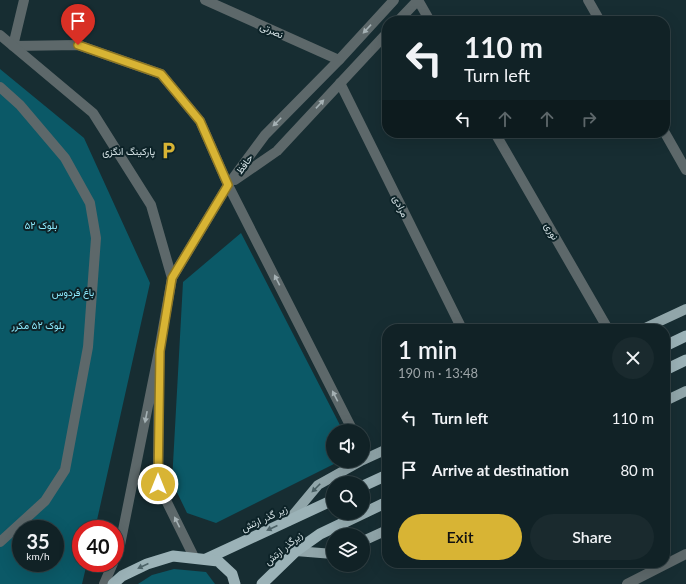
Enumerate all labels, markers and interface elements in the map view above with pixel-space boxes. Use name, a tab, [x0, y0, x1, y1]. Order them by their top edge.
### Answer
pin	[61, 4, 95, 45]
icon: arrive	[67, 10, 89, 32]
street label: نصرتی	[258, 20, 286, 41]
one-way arrow	[363, 24, 372, 33]
text: 110 m	[464, 30, 543, 64]
icon: left	[398, 32, 450, 84]
text: Turn left	[464, 64, 530, 86]
one-way arrow	[316, 99, 325, 109]
icon: left	[452, 108, 474, 130]
icon: ahead	[494, 108, 516, 130]
icon: ahead	[536, 108, 558, 130]
icon: right	[578, 108, 600, 130]
one-way arrow	[272, 117, 282, 127]
parking icon: پارکینگ انگزی	[158, 141, 178, 161]
place label: پارکینگ انگزی	[102, 145, 155, 159]
street label: حافظ	[233, 152, 255, 176]
street label: مرادی	[390, 193, 411, 219]
park label: بلوک ۵۲	[24, 219, 58, 232]
street label: نوری	[541, 220, 562, 242]
one-way arrow	[273, 274, 280, 286]
park label: باغ فردوس	[52, 286, 94, 299]
park label: بلوک ۵۲ مکرر	[10, 319, 65, 332]
text: 1 min	[398, 335, 457, 364]
button: close	[612, 337, 654, 379]
text: 190 m · 13:48	[398, 365, 478, 381]
one-way arrow	[332, 390, 338, 402]
icon: left	[398, 407, 420, 429]
text: Turn left	[432, 409, 488, 427]
text: 110 m	[612, 409, 654, 427]
one-way arrow	[143, 411, 149, 423]
map controls	[326, 424, 370, 572]
button: sound	[326, 424, 370, 468]
icon: arrive	[398, 459, 420, 481]
text: Arrive at destination	[432, 461, 569, 479]
text: 80 m	[620, 461, 654, 479]
position arrow	[137, 463, 179, 505]
button: search	[326, 476, 370, 520]
one-way arrow	[311, 483, 321, 493]
street label: زیر گذر ارتش	[239, 502, 289, 535]
button: Exit	[398, 514, 522, 560]
button: Share	[530, 514, 654, 560]
one-way arrow	[174, 517, 180, 528]
speed limit sign: 40	[72, 520, 124, 572]
one-way arrow	[267, 525, 278, 531]
button: layers	[326, 528, 370, 572]
text: 35	[26, 529, 50, 553]
street label: زیرگذر ارتش	[262, 529, 305, 568]
text: km/h	[26, 550, 50, 562]
one-way arrow	[137, 563, 148, 569]

